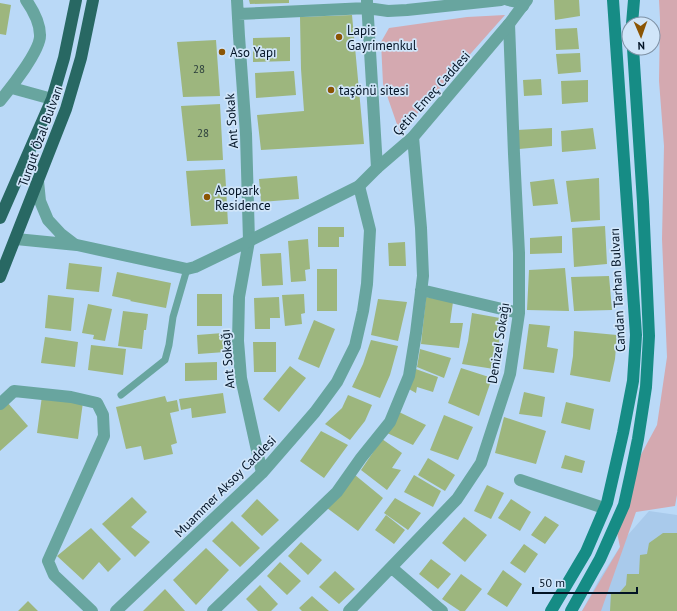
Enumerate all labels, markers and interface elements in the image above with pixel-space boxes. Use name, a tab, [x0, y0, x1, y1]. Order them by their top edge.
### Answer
north arrow	[621, 16, 661, 56]
place label: Lapis Gayrimenkul	[347, 22, 417, 54]
marker: Lapis Gayrimenkul	[334, 32, 344, 42]
text: N	[637, 39, 645, 53]
place label: Aso Yapı	[230, 44, 276, 61]
marker: Aso Yapı	[217, 47, 227, 57]
street label: Çetin Emeç Caddesi	[389, 47, 474, 139]
house number: 28	[193, 62, 205, 76]
place label: taşönü sitesi	[339, 82, 409, 99]
street label: Turgut Özal Bulvarı	[14, 83, 67, 189]
marker: taşönü sitesi	[326, 85, 336, 95]
street label: Ant Sokak	[221, 92, 242, 149]
house number: 28	[197, 126, 209, 140]
place label: Asopark Residence	[215, 182, 271, 214]
marker: Asopark Residence	[202, 192, 212, 202]
street label: Candan Tarhan Bulvarı	[606, 227, 629, 352]
street label: Denizel Sokağı	[484, 301, 513, 385]
street label: Ant Sokağı	[216, 329, 239, 389]
street label: Muammer Aksoy Caddesi	[171, 432, 280, 541]
scale bar	[533, 569, 637, 595]
text: 50 m	[539, 575, 565, 590]

